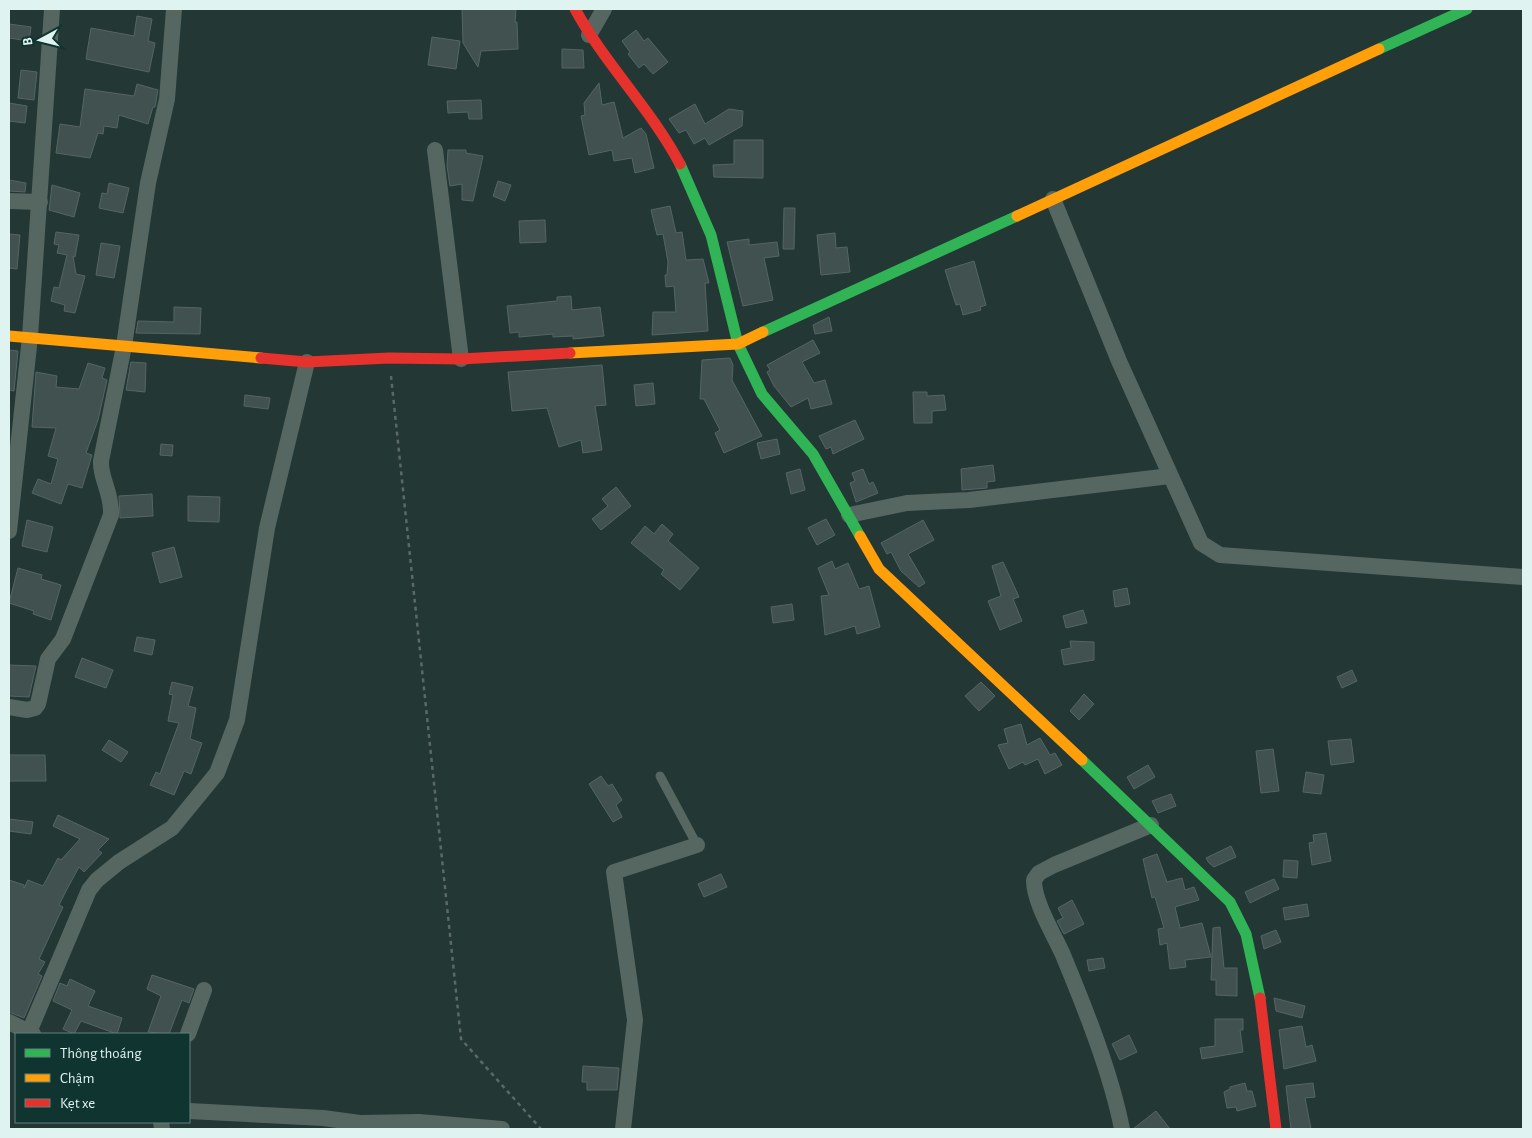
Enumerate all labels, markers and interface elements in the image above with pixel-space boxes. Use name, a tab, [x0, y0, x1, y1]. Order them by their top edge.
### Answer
north arrow	[15, 15, 65, 65]
text: B	[21, 37, 36, 46]
legend	[15, 1033, 190, 1123]
text: Thông thoáng	[60, 1046, 142, 1061]
text: Chậm	[60, 1071, 94, 1086]
text: Kẹt xe	[60, 1096, 95, 1111]

